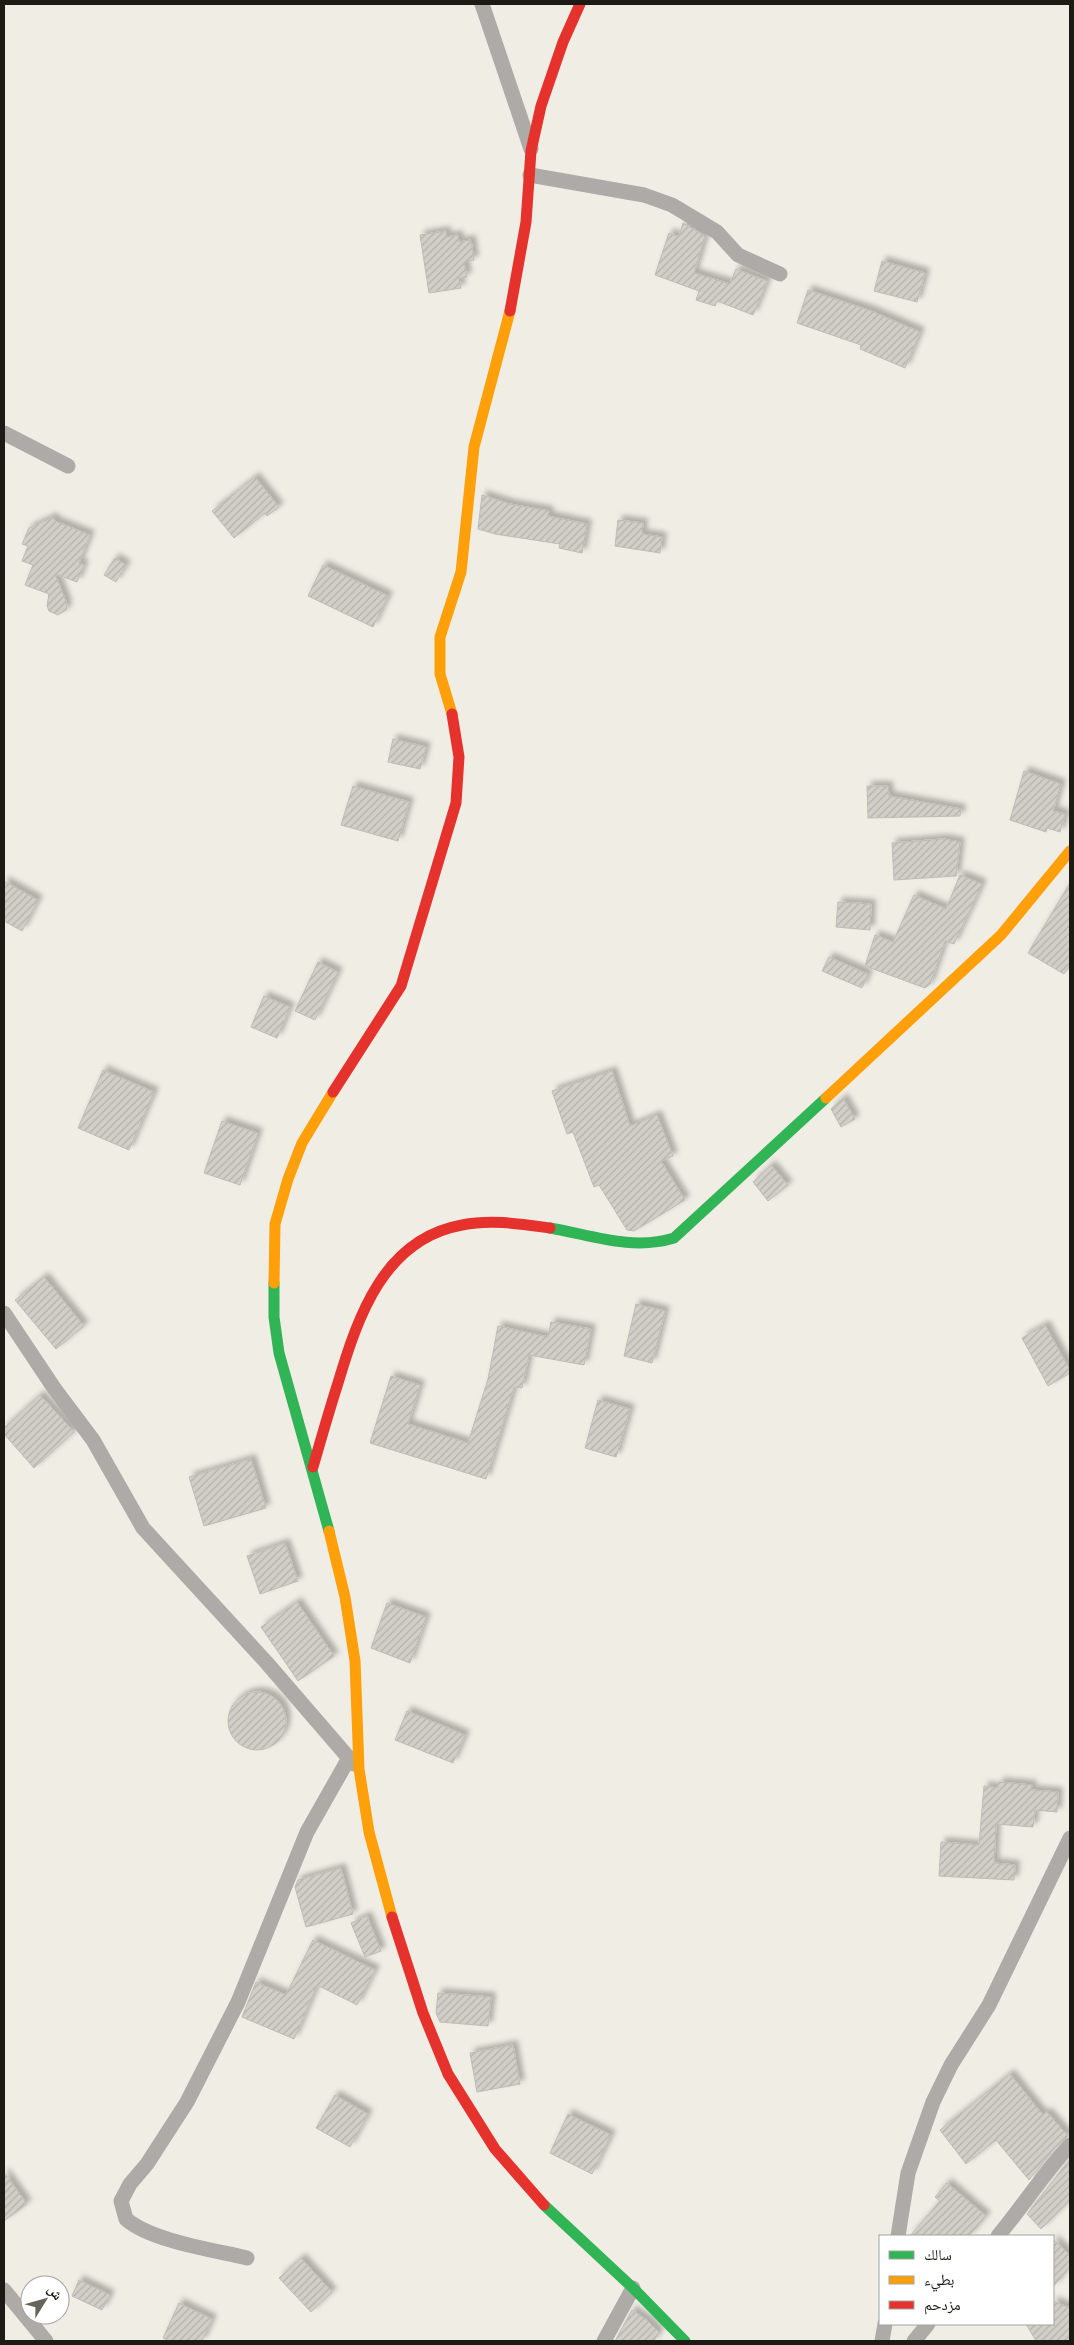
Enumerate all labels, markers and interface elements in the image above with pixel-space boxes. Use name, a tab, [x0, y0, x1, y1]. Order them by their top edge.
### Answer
legend	[879, 2235, 1054, 2325]
text: سالك	[924, 2244, 952, 2266]
text: بطيء	[924, 2269, 954, 2292]
north arrow	[20, 2275, 70, 2325]
text: ش	[43, 2280, 68, 2304]
text: مزدحم	[924, 2294, 961, 2316]

